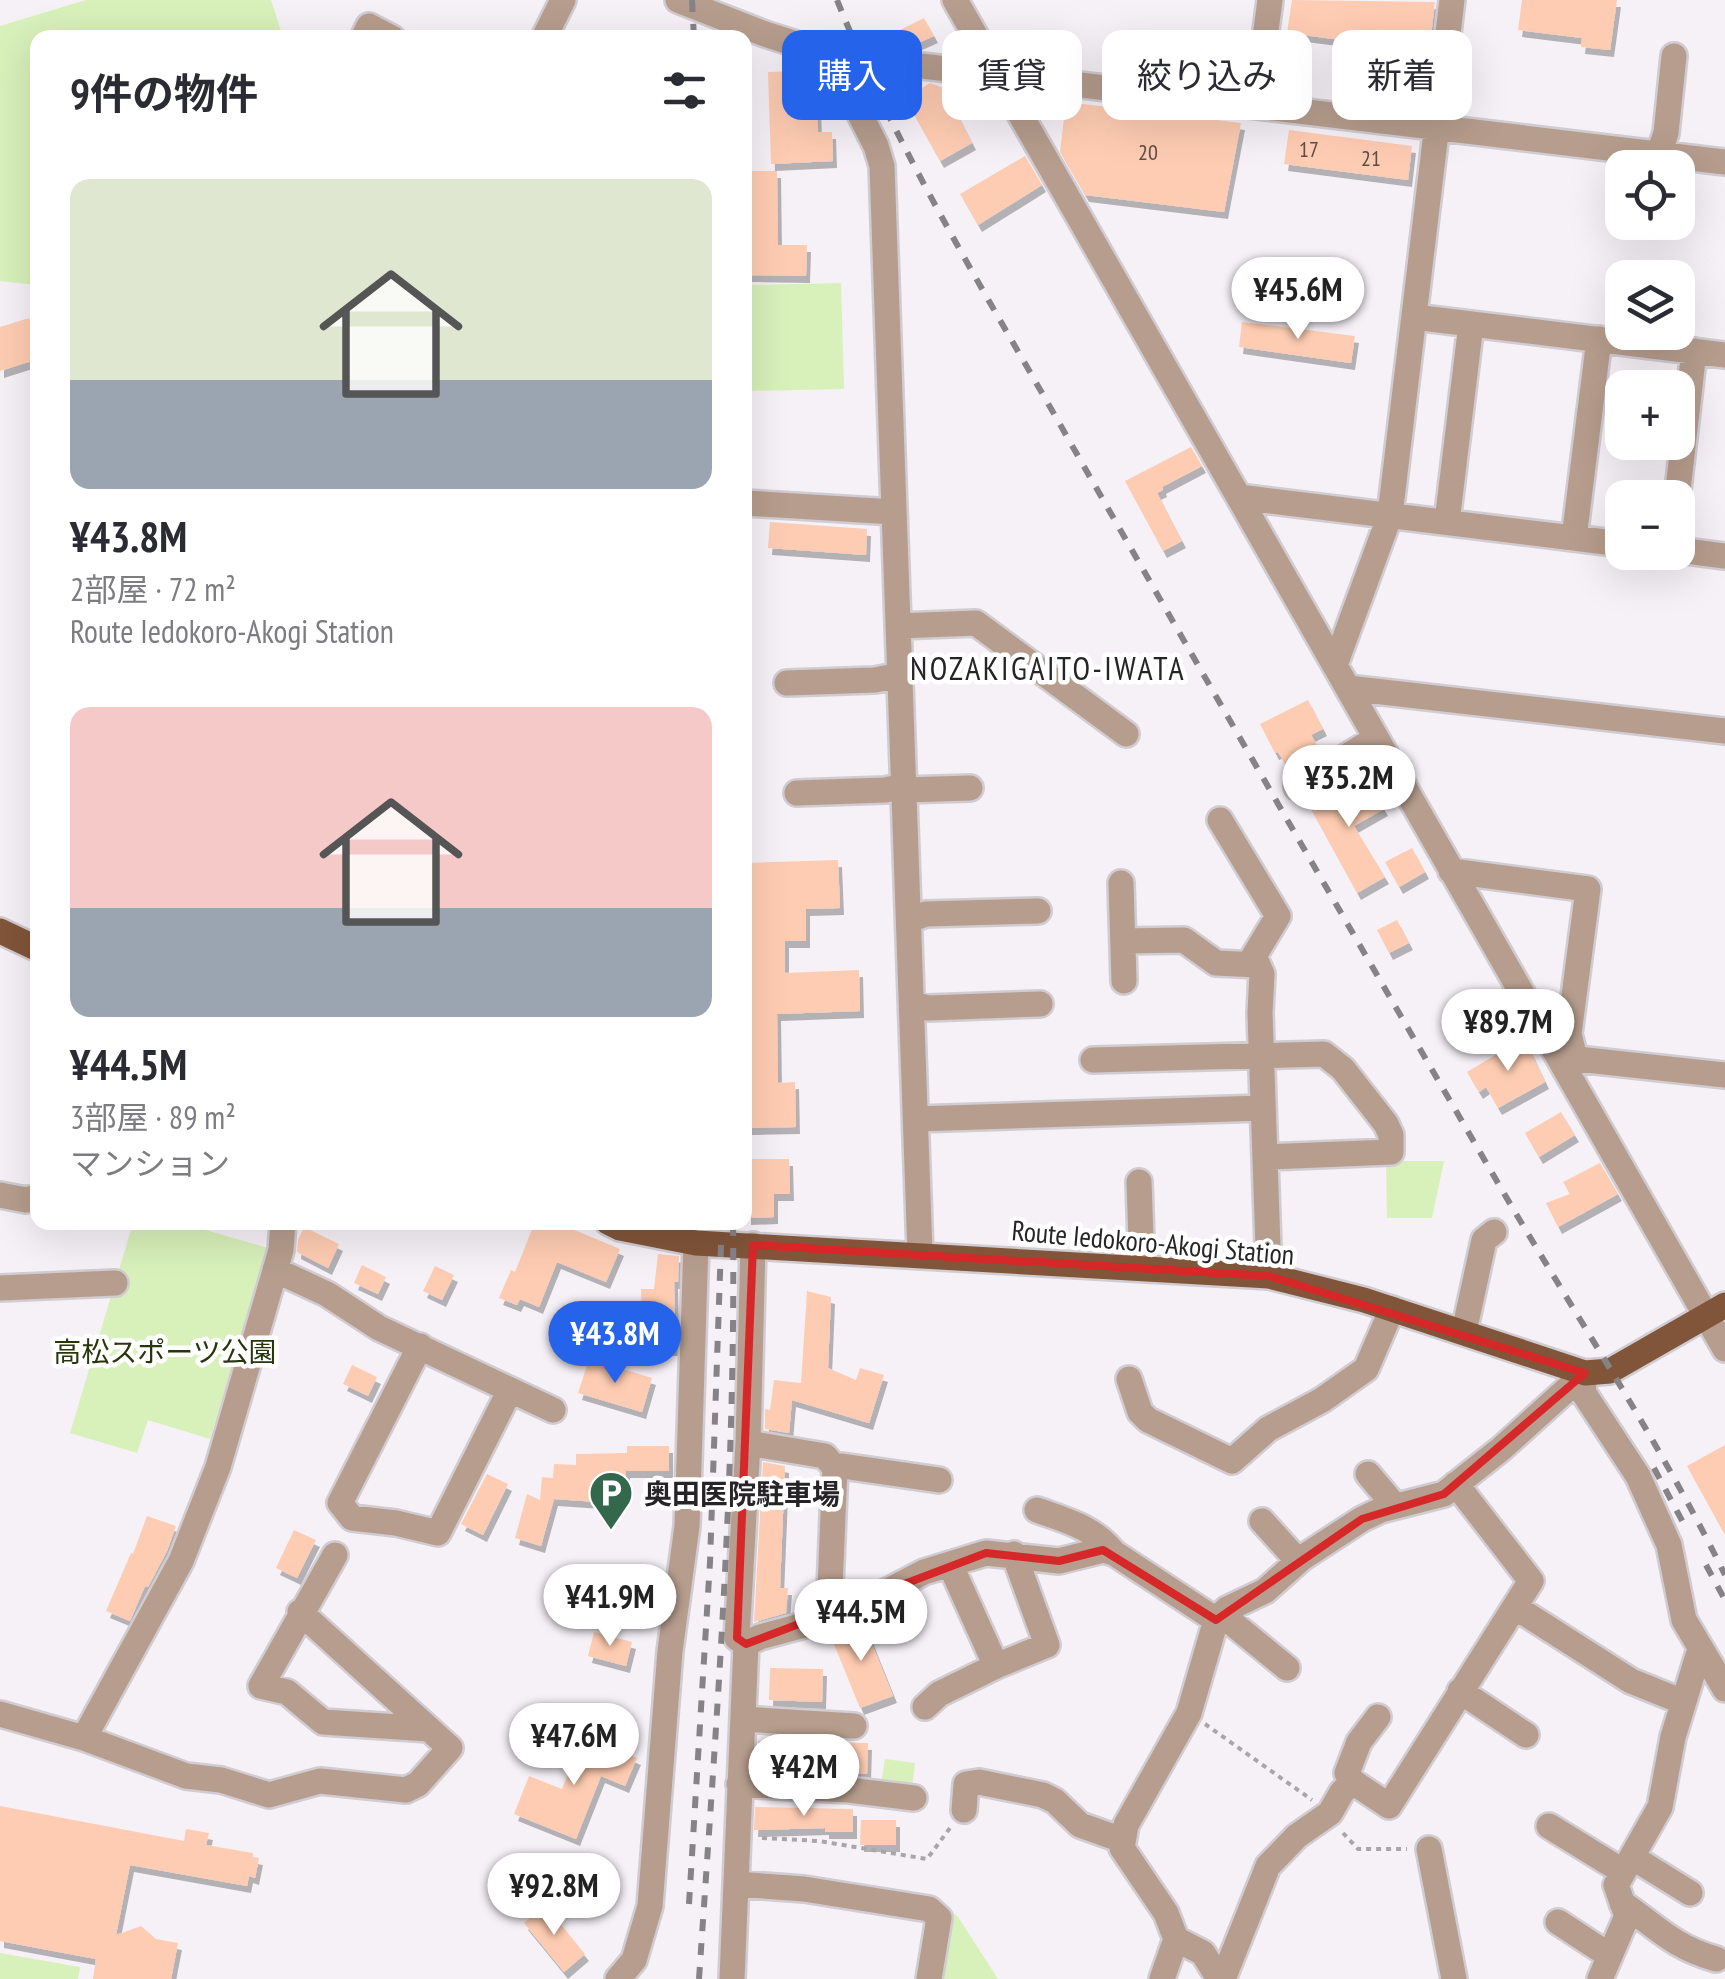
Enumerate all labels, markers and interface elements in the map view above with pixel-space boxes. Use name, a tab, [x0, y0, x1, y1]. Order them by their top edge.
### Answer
chip: 購入	[782, 30, 922, 120]
chip: 賃貸	[942, 30, 1082, 120]
chip: 絞り込み	[1102, 30, 1312, 120]
chip: 新着	[1332, 30, 1472, 120]
icon: filters	[657, 63, 712, 118]
text: 9件の物件	[70, 66, 258, 121]
house number: 17	[1299, 135, 1319, 163]
house number: 20	[1138, 138, 1158, 166]
house number: 21	[1361, 144, 1381, 172]
map controls	[1605, 150, 1695, 570]
button: locate	[1605, 150, 1695, 240]
icon: home	[301, 244, 481, 424]
pin: ¥45.6M	[1217, 257, 1379, 342]
button: layers	[1605, 260, 1695, 350]
text: ¥45.6M	[1253, 268, 1343, 310]
button: +	[1605, 370, 1695, 460]
button: −	[1605, 480, 1695, 570]
text: ¥43.8M	[70, 509, 187, 564]
text: 2部屋 · 72 m²	[70, 568, 236, 610]
text: Route Iedokoro-Akogi Station	[70, 610, 394, 652]
district label: NOZAKIGAITO-IWATA	[910, 647, 1186, 689]
pin: ¥35.2M	[1268, 745, 1430, 830]
text: ¥35.2M	[1304, 756, 1394, 798]
icon: home	[301, 772, 481, 952]
pin: ¥89.7M	[1427, 989, 1589, 1074]
text: ¥89.7M	[1463, 1000, 1553, 1042]
text: ¥44.5M	[70, 1037, 187, 1092]
text: 3部屋 · 89 m²	[70, 1096, 236, 1138]
text: マンション	[70, 1142, 230, 1184]
street label: Route Iedokoro-Akogi Station	[1010, 1211, 1296, 1273]
pin: ¥43.8M	[534, 1301, 696, 1386]
text: ¥43.8M	[570, 1312, 660, 1354]
park label: 高松スポーツ公園	[53, 1333, 277, 1370]
parking icon: 奥田医院駐車場	[588, 1470, 634, 1531]
place label: 奥田医院駐車場	[644, 1475, 840, 1512]
pin: ¥41.9M	[529, 1564, 691, 1649]
text: ¥41.9M	[565, 1575, 655, 1617]
pin: ¥44.5M	[780, 1579, 942, 1664]
text: ¥44.5M	[816, 1590, 906, 1632]
pin: ¥47.6M	[493, 1703, 655, 1788]
text: ¥47.6M	[531, 1714, 617, 1756]
pin: ¥42M	[745, 1734, 863, 1819]
text: ¥42M	[770, 1745, 838, 1787]
pin: ¥92.8M	[473, 1853, 635, 1938]
text: ¥92.8M	[509, 1864, 599, 1906]

